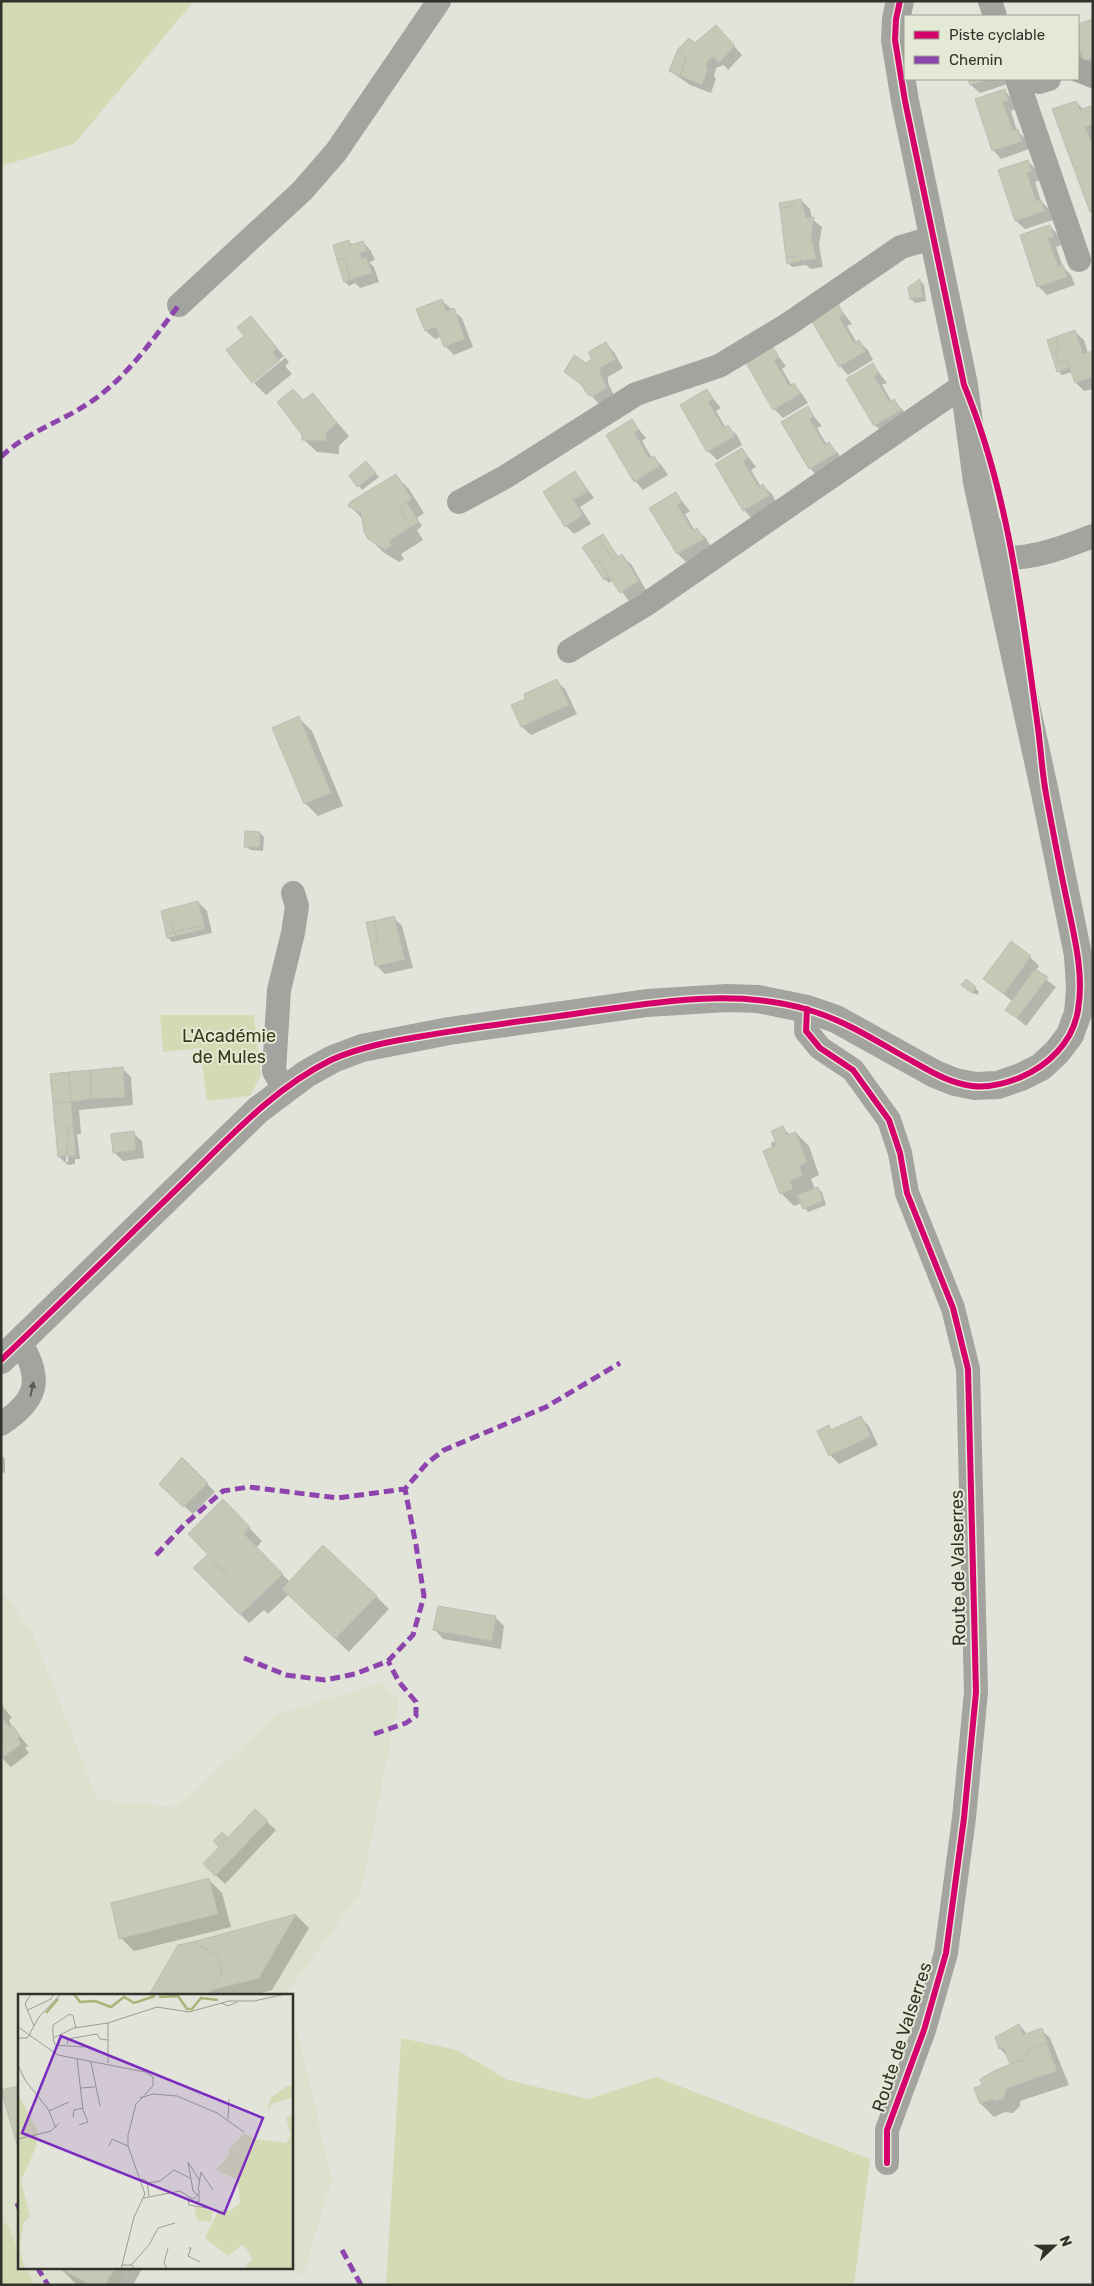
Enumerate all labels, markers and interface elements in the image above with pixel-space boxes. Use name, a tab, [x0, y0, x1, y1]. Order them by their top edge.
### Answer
legend	[904, 15, 1079, 80]
text: Piste cyclable	[949, 26, 1045, 44]
text: Chemin	[949, 51, 1003, 69]
park label: L'Académie de Mules	[182, 1025, 276, 1068]
one-way arrow	[28, 1381, 36, 1396]
street label: Route de Valserres	[946, 1490, 970, 1646]
street label: Route de Valserres	[867, 1959, 937, 2115]
inset map	[18, 1994, 292, 2268]
north arrow	[1029, 2221, 1079, 2271]
text: N	[1056, 2233, 1075, 2249]

